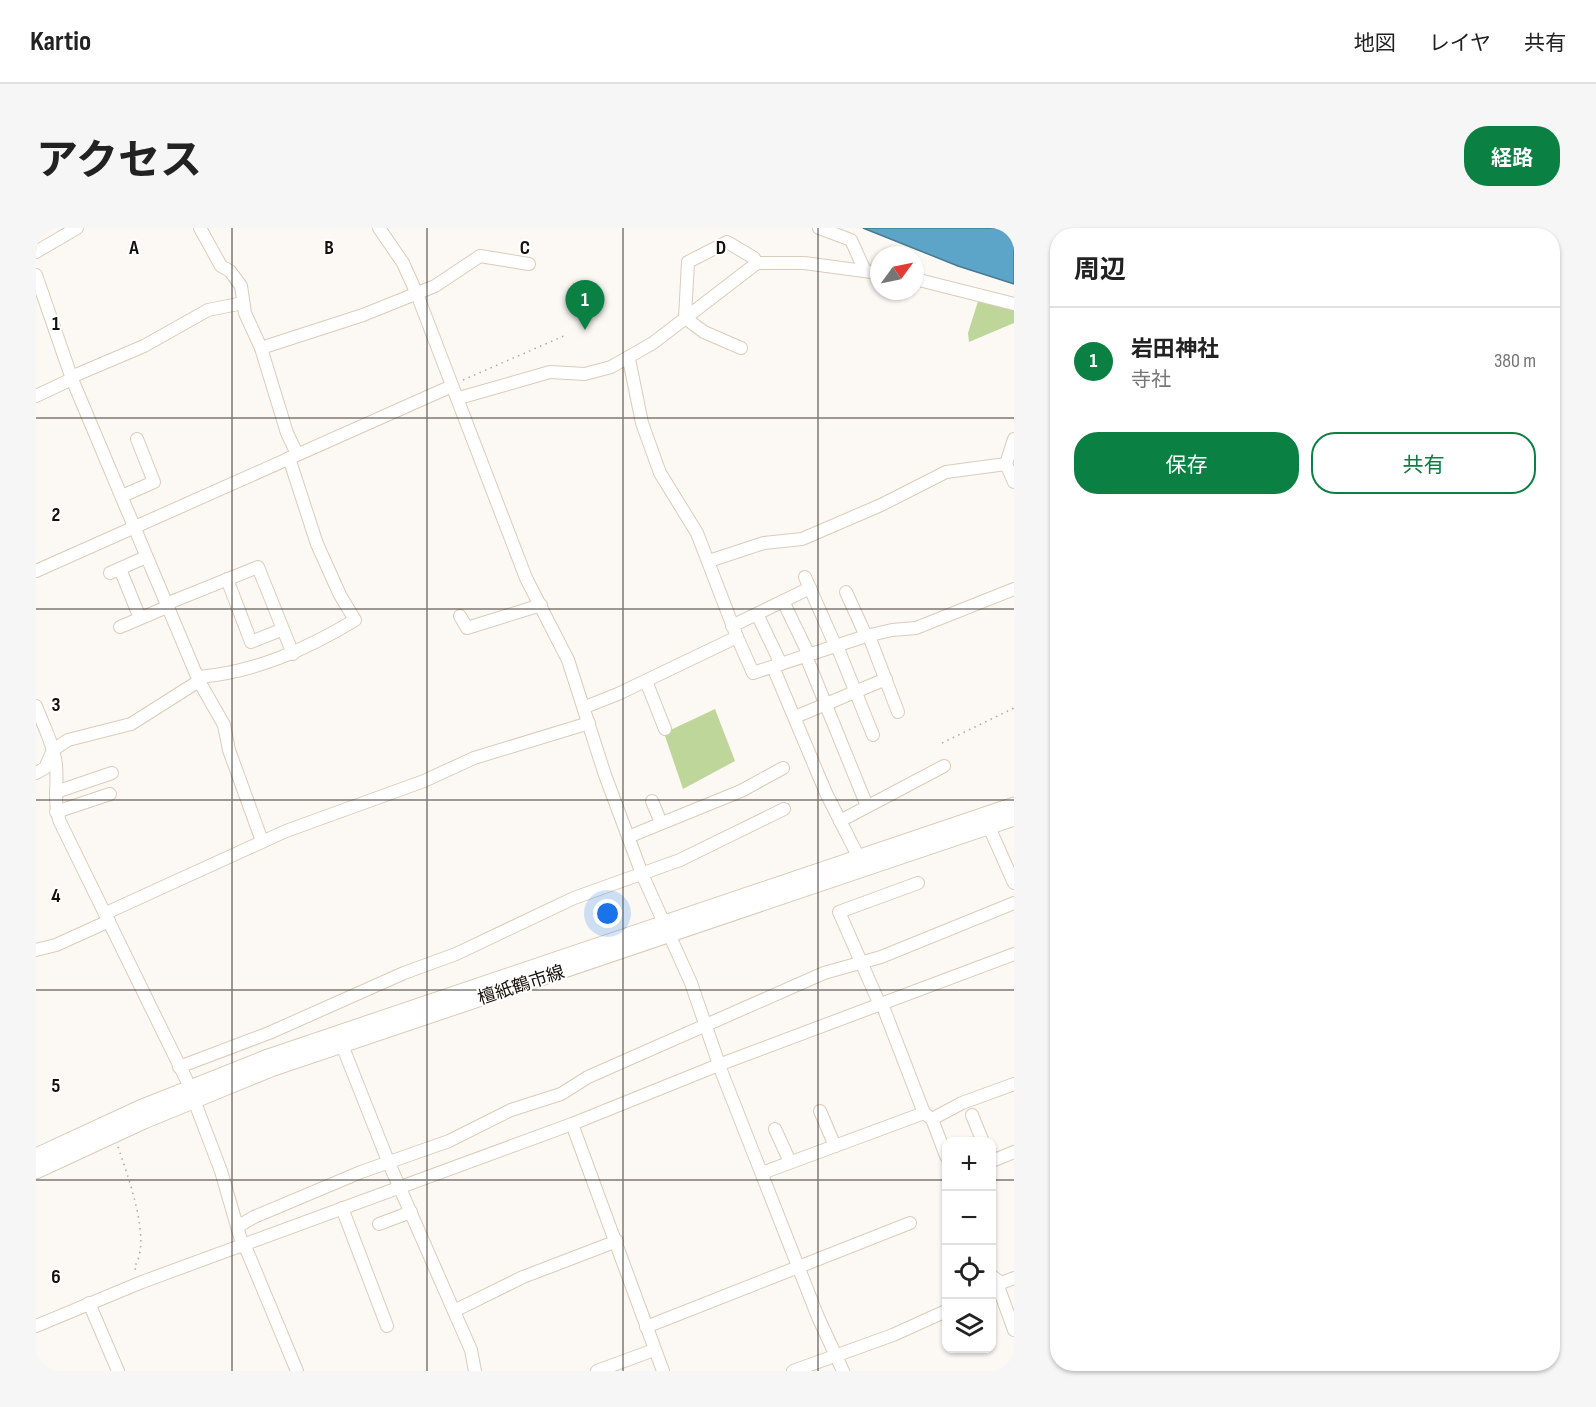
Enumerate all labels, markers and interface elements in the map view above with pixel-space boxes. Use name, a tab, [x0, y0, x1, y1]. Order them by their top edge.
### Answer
text: Kartio	[30, 25, 91, 58]
text: 地図	[1354, 31, 1396, 56]
text: レイヤ	[1429, 31, 1491, 56]
text: 共有	[1524, 31, 1566, 56]
button: 経路	[1464, 126, 1560, 186]
text: アクセス	[36, 136, 202, 187]
text: A	[128, 236, 139, 260]
text: B	[324, 236, 334, 260]
text: C	[520, 236, 530, 260]
text: D	[716, 236, 726, 260]
north arrow	[870, 246, 924, 300]
text: 周辺	[1074, 255, 1126, 286]
pin: 1	[566, 280, 604, 330]
text: 1	[52, 312, 60, 336]
text: 岩田神社	[1131, 336, 1219, 363]
text: 1	[1090, 349, 1097, 373]
text: 380 m	[1494, 349, 1536, 373]
text: 寺社	[1131, 368, 1171, 392]
button: 保存	[1074, 432, 1299, 494]
button: 共有	[1311, 432, 1536, 494]
text: 2	[52, 503, 60, 527]
text: 3	[52, 693, 61, 717]
text: 4	[51, 884, 61, 908]
your location	[593, 899, 622, 928]
street label: 檀紙鶴市線	[475, 962, 567, 1009]
text: 5	[52, 1074, 61, 1098]
map controls	[942, 1137, 996, 1353]
button: +	[942, 1137, 996, 1191]
button: −	[942, 1191, 996, 1245]
button: locate	[942, 1245, 996, 1299]
text: 6	[51, 1265, 61, 1289]
button: layers	[942, 1299, 996, 1353]

